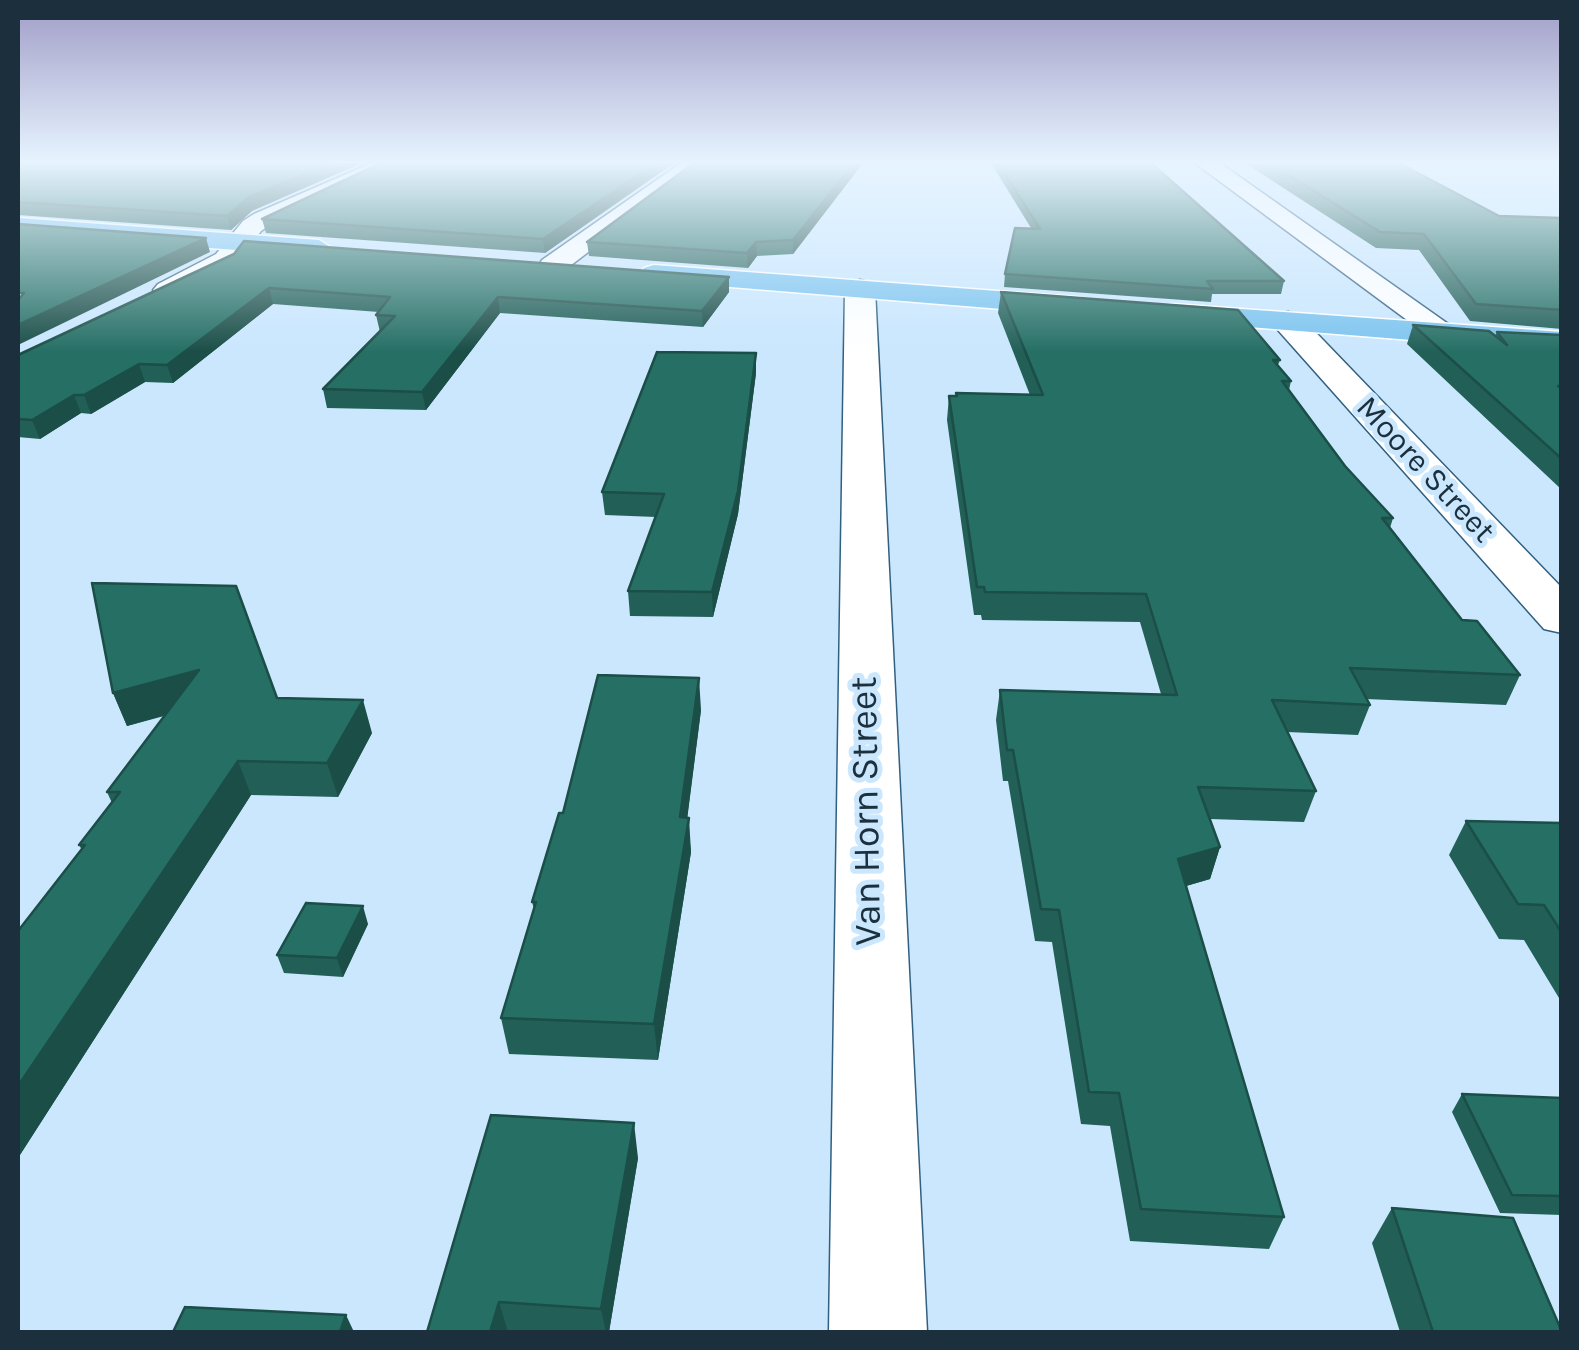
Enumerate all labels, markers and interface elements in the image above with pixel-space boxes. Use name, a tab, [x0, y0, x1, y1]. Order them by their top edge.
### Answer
street label: Moore Street	[1348, 389, 1502, 551]
street label: Van Horn Street	[842, 676, 892, 946]

